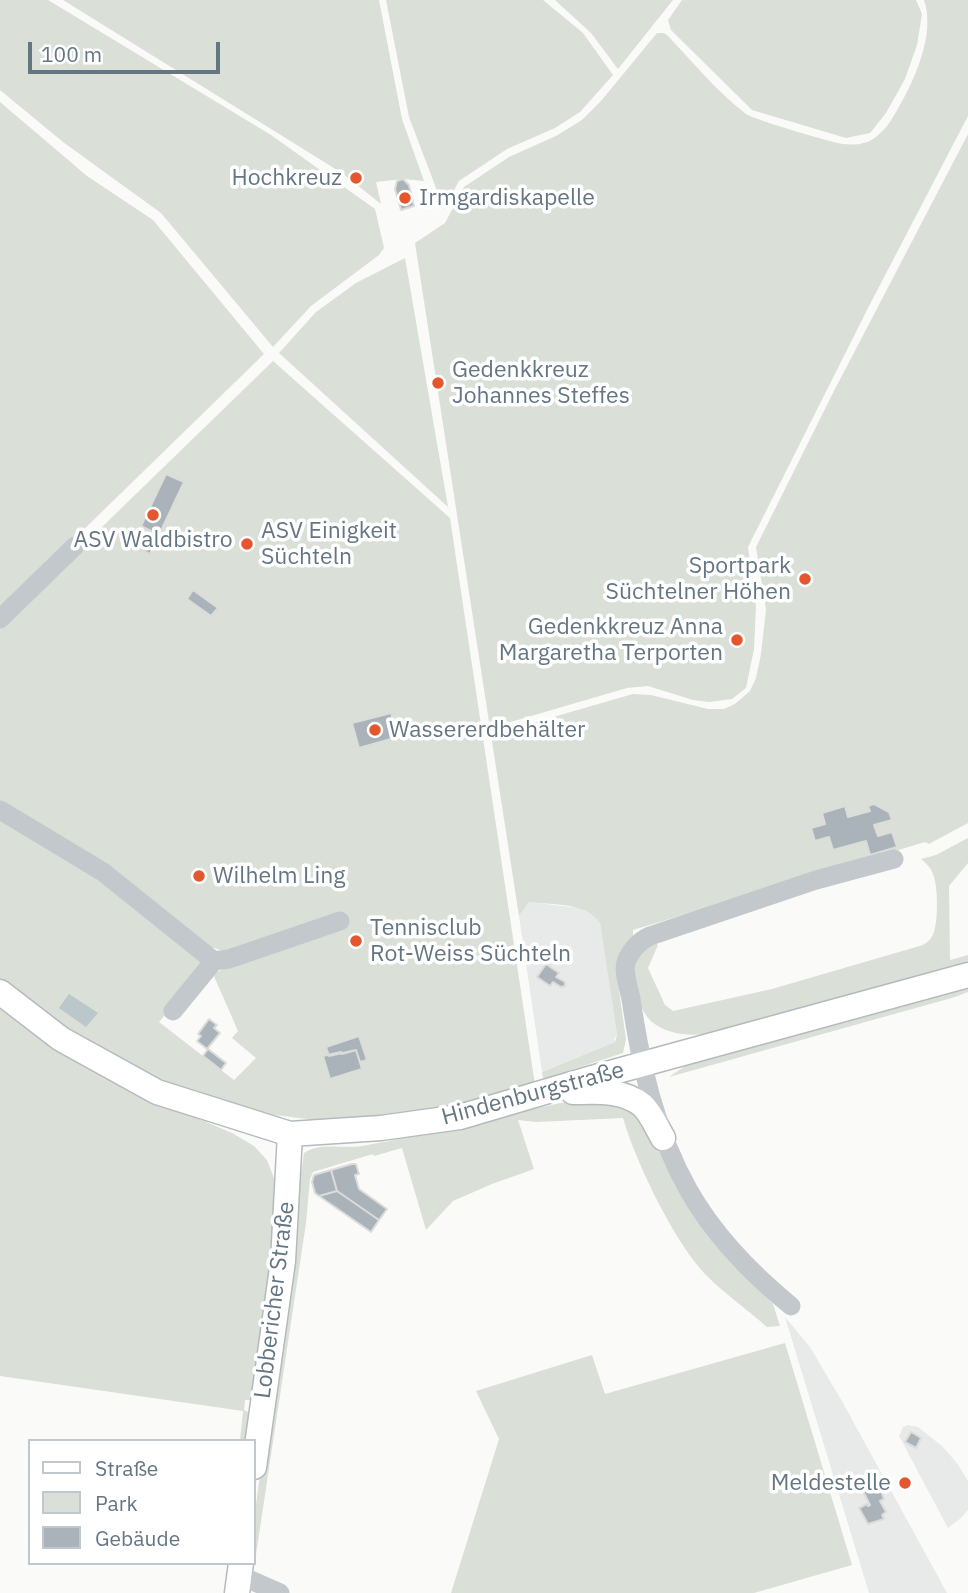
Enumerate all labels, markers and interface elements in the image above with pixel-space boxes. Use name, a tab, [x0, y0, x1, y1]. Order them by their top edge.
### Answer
scale bar	[32, 28, 224, 72]
text: 100 m	[41, 40, 102, 68]
place label: Hochkreuz	[231, 164, 342, 192]
marker: Hochkreuz	[348, 170, 364, 186]
place label: Irmgardiskapelle	[419, 184, 595, 212]
marker: Irmgardiskapelle	[397, 190, 413, 206]
place label: Gedenkkreuz Johannes Steffes	[452, 356, 630, 410]
marker: Gedenkkreuz Johannes Steffes	[430, 375, 446, 391]
marker: ASV Waldbistro	[145, 507, 161, 523]
place label: ASV Einigkeit Süchteln	[261, 517, 397, 571]
place label: ASV Waldbistro	[73, 526, 233, 554]
marker: ASV Einigkeit Süchteln	[239, 536, 255, 552]
place label: Sportpark Süchtelner Höhen	[606, 552, 791, 606]
marker: Sportpark Süchtelner Höhen	[797, 571, 813, 587]
place label: Gedenkkreuz Anna Margaretha Terporten	[499, 613, 723, 667]
marker: Gedenkkreuz Anna Margaretha Terporten	[729, 632, 745, 648]
place label: Wassererdbehälter	[389, 716, 586, 744]
marker: Wassererdbehälter	[367, 722, 383, 738]
place label: Wilhelm Ling	[213, 862, 345, 890]
marker: Wilhelm Ling	[191, 868, 207, 884]
place label: Tennisclub Rot-Weiss Süchteln	[370, 914, 571, 968]
marker: Tennisclub Rot-Weiss Süchteln	[348, 933, 364, 949]
street label: Hindenburgstraße	[439, 1056, 627, 1132]
street label: Lobbericher Straße	[249, 1200, 301, 1400]
legend	[28, 1439, 256, 1565]
text: Straße	[95, 1454, 158, 1482]
place label: Meldestelle	[771, 1469, 891, 1497]
marker: Meldestelle	[897, 1475, 913, 1491]
text: Park	[95, 1489, 138, 1517]
text: Gebäude	[95, 1524, 180, 1552]

